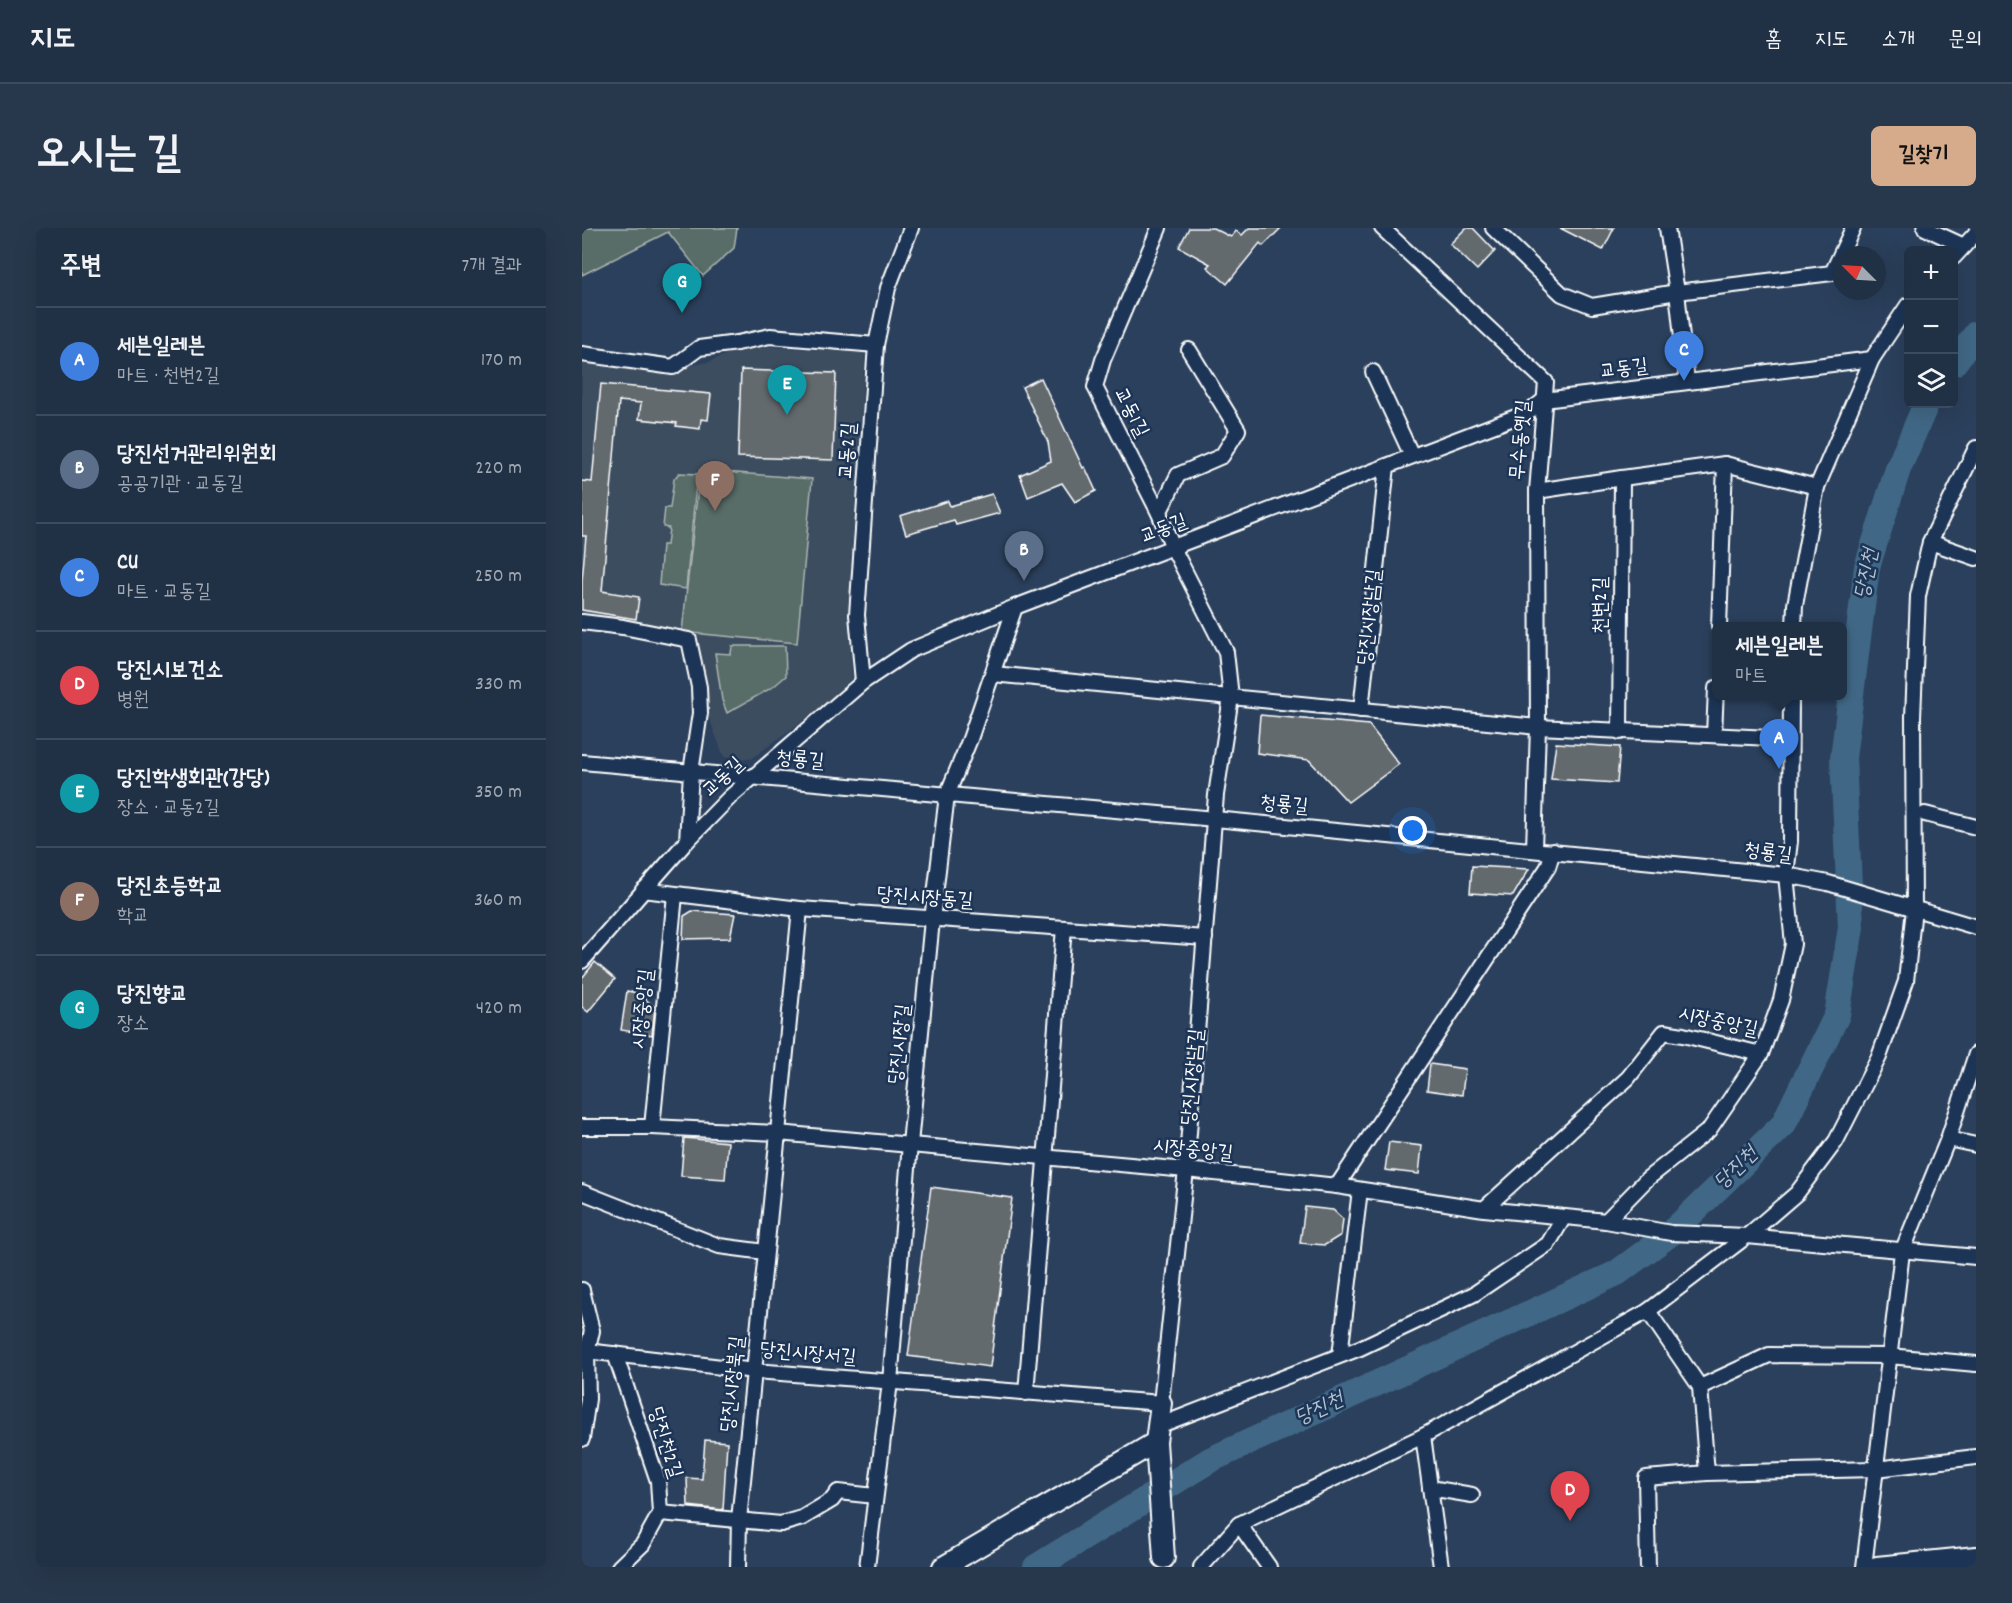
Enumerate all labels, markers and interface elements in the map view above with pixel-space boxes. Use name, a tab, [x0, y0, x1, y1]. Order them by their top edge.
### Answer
text: 지도	[30, 21, 75, 61]
text: 홈	[1765, 26, 1782, 56]
text: 지도	[1815, 26, 1848, 56]
text: 소개	[1881, 26, 1915, 56]
text: 문의	[1948, 26, 1982, 56]
button: 길찾기	[1871, 126, 1976, 186]
text: 오시는 길	[36, 127, 181, 187]
north arrow	[1832, 246, 1886, 300]
map controls	[1904, 246, 1958, 408]
button: +	[1904, 246, 1958, 300]
text: 주변	[60, 249, 102, 286]
text: 7개 결과	[461, 253, 522, 281]
pin: G	[662, 264, 702, 313]
button: −	[1904, 300, 1958, 354]
text: 세븐일레븐	[117, 332, 206, 363]
pin: C	[1664, 332, 1704, 381]
text: A	[74, 347, 85, 375]
text: 170 m	[481, 347, 522, 375]
street label: 교동길	[1598, 353, 1650, 387]
button: layers	[1904, 354, 1958, 408]
text: 마트 · 천변2길	[117, 363, 220, 391]
pin: E	[768, 366, 806, 415]
street label: 교동1길	[1106, 383, 1154, 443]
street label: 무수동옛길	[1505, 399, 1539, 481]
street label: 교동2길	[833, 422, 865, 480]
text: 당진선거관리위원회	[117, 440, 276, 471]
text: B	[75, 455, 84, 483]
text: 220 m	[475, 455, 522, 483]
pin: F	[696, 462, 734, 511]
text: 공공기관 · 교동길	[117, 471, 243, 499]
street label: 교동길	[1136, 508, 1192, 552]
pin: B	[1004, 532, 1044, 581]
water label: 당진천	[1848, 544, 1888, 602]
text: CU	[117, 548, 138, 579]
text: C	[75, 563, 84, 591]
text: 250 m	[475, 563, 522, 591]
street label: 당진시장남길	[1352, 568, 1390, 666]
street label: 천변2길	[1588, 576, 1616, 634]
text: 마트 · 교동길	[117, 579, 211, 607]
popup	[1712, 622, 1847, 700]
text: 세븐일레븐	[1735, 632, 1824, 663]
text: 당진시보건소	[117, 656, 223, 687]
text: 마트	[1735, 663, 1767, 691]
text: D	[74, 671, 85, 699]
text: 330 m	[475, 671, 522, 699]
text: 병원	[117, 687, 149, 715]
pin: A	[1760, 720, 1798, 769]
street label: 청룡길	[775, 745, 825, 777]
street label: 교동길	[697, 751, 751, 805]
text: 당진학생회관(강당)	[117, 764, 270, 795]
text: E	[75, 779, 84, 807]
text: 350 m	[475, 779, 522, 807]
street label: 청룡길	[1259, 790, 1309, 822]
text: 장소 · 교동2길	[117, 795, 220, 823]
your location	[1398, 816, 1427, 845]
street label: 청룡길	[1742, 837, 1794, 871]
text: 당진초등학교	[117, 872, 223, 903]
street label: 당진시장동길	[876, 882, 974, 916]
text: F	[75, 887, 84, 915]
text: 360 m	[474, 887, 522, 915]
text: 학교	[117, 903, 149, 931]
street label: 시장중앙길	[626, 968, 662, 1050]
text: 당진향교	[117, 980, 188, 1011]
text: G	[74, 995, 85, 1023]
text: 420 m	[476, 995, 522, 1023]
street label: 시장중앙길	[1676, 1001, 1760, 1045]
street label: 당진시장길	[883, 1003, 919, 1085]
text: 장소	[117, 1011, 149, 1039]
street label: 당진시장남길	[1176, 1028, 1212, 1126]
street label: 시장중앙길	[1152, 1133, 1234, 1169]
water label: 당진천	[1708, 1139, 1767, 1197]
street label: 당진시장북길	[715, 1335, 753, 1433]
street label: 당진시장서길	[759, 1337, 857, 1373]
water label: 당진천	[1291, 1385, 1351, 1434]
street label: 당진천2길	[640, 1404, 688, 1482]
pin: D	[1550, 1472, 1590, 1521]

